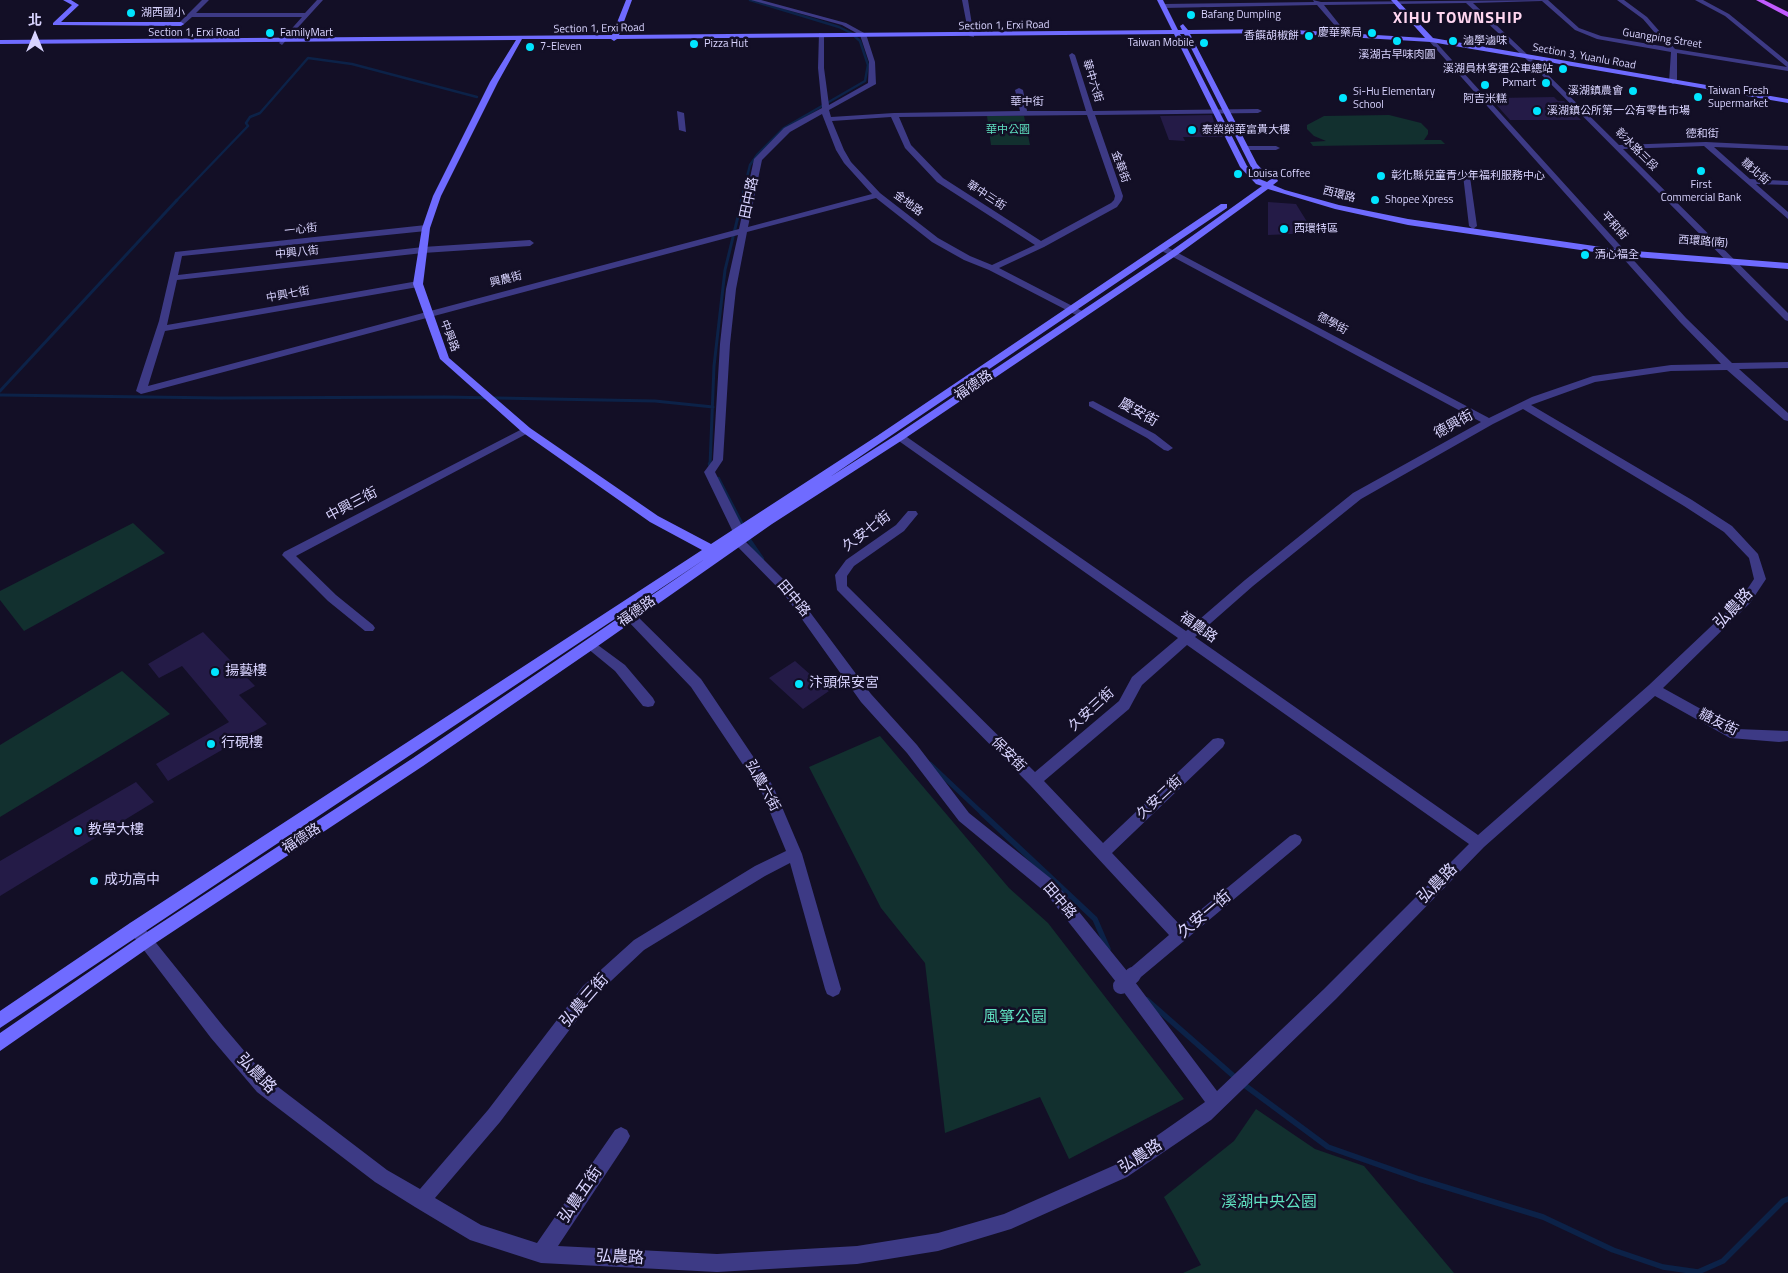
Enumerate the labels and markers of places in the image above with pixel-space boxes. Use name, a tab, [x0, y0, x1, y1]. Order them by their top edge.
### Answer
place label: 湖西國小	[141, 6, 185, 20]
marker: 湖西國小	[125, 7, 137, 19]
place label: Bafang Dumpling	[1201, 8, 1281, 22]
marker: Bafang Dumpling	[1185, 9, 1197, 21]
place label: FamilyMart	[280, 26, 333, 40]
place label: 慶華藥局	[1318, 26, 1362, 40]
marker: FamilyMart	[264, 27, 276, 39]
marker: 慶華藥局	[1366, 27, 1378, 39]
place label: 香饌胡椒餅	[1244, 29, 1299, 43]
marker: 香饌胡椒餅	[1303, 30, 1315, 42]
place label: 滷學滷味	[1463, 34, 1507, 48]
marker: 溪湖古早味肉圓	[1391, 35, 1403, 47]
marker: 滷學滷味	[1447, 35, 1459, 47]
place label: Taiwan Mobile	[1128, 36, 1194, 50]
place label: Pizza Hut	[704, 37, 748, 51]
marker: Taiwan Mobile	[1198, 37, 1210, 49]
marker: Pizza Hut	[688, 38, 700, 50]
place label: 7-Eleven	[540, 40, 582, 54]
marker: 7-Eleven	[524, 41, 536, 53]
place label: 溪湖古早味肉圓	[1359, 48, 1435, 62]
place label: 溪湖員林客運公車總站	[1443, 62, 1553, 76]
marker: 溪湖員林客運公車總站	[1557, 63, 1569, 75]
place label: Pxmart	[1502, 76, 1536, 90]
marker: Pxmart	[1540, 77, 1552, 89]
marker: 阿吉米糕	[1479, 79, 1491, 91]
place label: 溪湖鎮農會	[1568, 84, 1623, 98]
place label: Taiwan Fresh Supermarket	[1708, 84, 1769, 110]
place label: Si-Hu Elementary School	[1353, 85, 1435, 111]
marker: 溪湖鎮農會	[1627, 85, 1639, 97]
marker: Taiwan Fresh Supermarket	[1692, 91, 1704, 103]
marker: Si-Hu Elementary School	[1337, 92, 1349, 104]
place label: 阿吉米糕	[1463, 92, 1507, 106]
place label: 溪湖鎮公所第一公有零售市場	[1547, 104, 1690, 118]
marker: 溪湖鎮公所第一公有零售市場	[1531, 105, 1543, 117]
place label: 泰榮榮華富貴大樓	[1202, 123, 1290, 137]
marker: 泰榮榮華富貴大樓	[1186, 124, 1198, 136]
marker: First Commercial Bank	[1695, 165, 1707, 177]
place label: Louisa Coffee	[1248, 167, 1310, 181]
marker: Louisa Coffee	[1232, 168, 1244, 180]
place label: 彰化縣兒童青少年福利服務中心	[1391, 169, 1545, 183]
marker: 彰化縣兒童青少年福利服務中心	[1375, 170, 1387, 182]
place label: First Commercial Bank	[1661, 178, 1741, 204]
place label: Shopee Xpress	[1385, 193, 1453, 207]
marker: Shopee Xpress	[1369, 194, 1381, 206]
place label: 西環特區	[1294, 222, 1338, 236]
marker: 西環特區	[1278, 223, 1290, 235]
place label: 清心福全	[1595, 248, 1639, 262]
marker: 清心福全	[1579, 249, 1591, 261]
place label: 揚藝樓	[225, 664, 267, 680]
marker: 揚藝樓	[209, 666, 221, 678]
place label: 汴頭保安宮	[809, 676, 879, 692]
marker: 汴頭保安宮	[793, 678, 805, 690]
place label: 行硯樓	[221, 736, 263, 752]
marker: 行硯樓	[205, 738, 217, 750]
place label: 教學大樓	[88, 823, 144, 839]
marker: 教學大樓	[72, 825, 84, 837]
place label: 成功高中	[104, 873, 160, 889]
marker: 成功高中	[88, 875, 100, 887]

